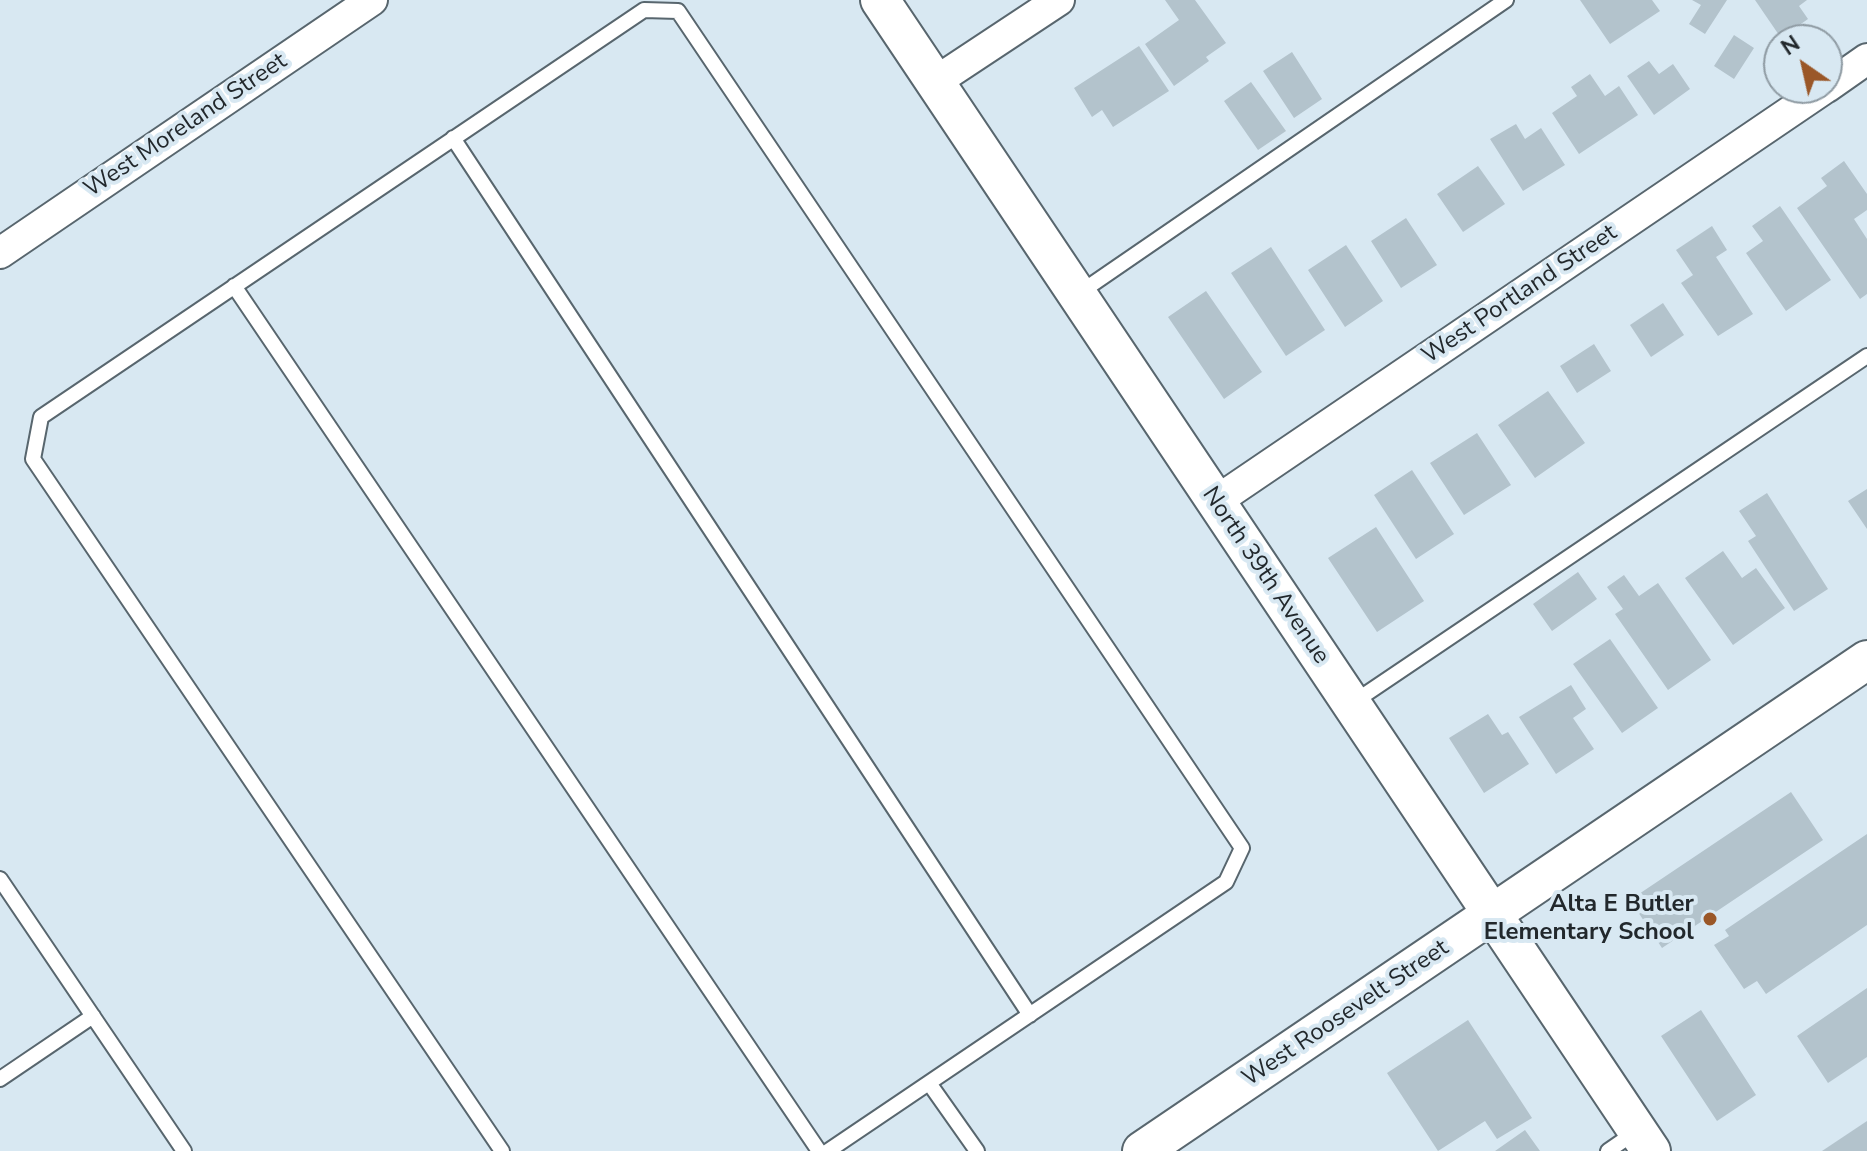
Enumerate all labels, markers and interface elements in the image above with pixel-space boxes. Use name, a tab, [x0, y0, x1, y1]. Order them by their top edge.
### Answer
north arrow	[1763, 24, 1843, 104]
text: N	[1775, 29, 1806, 63]
street label: West Moreland Street	[79, 48, 293, 204]
street label: West Portland Street	[1417, 219, 1623, 371]
street label: North 39th Avenue	[1195, 482, 1335, 670]
place label: Alta E Butler Elementary School	[1484, 891, 1694, 947]
marker: Alta E Butler Elementary School	[1701, 910, 1719, 928]
street label: West Roosevelt Street	[1238, 934, 1454, 1094]

